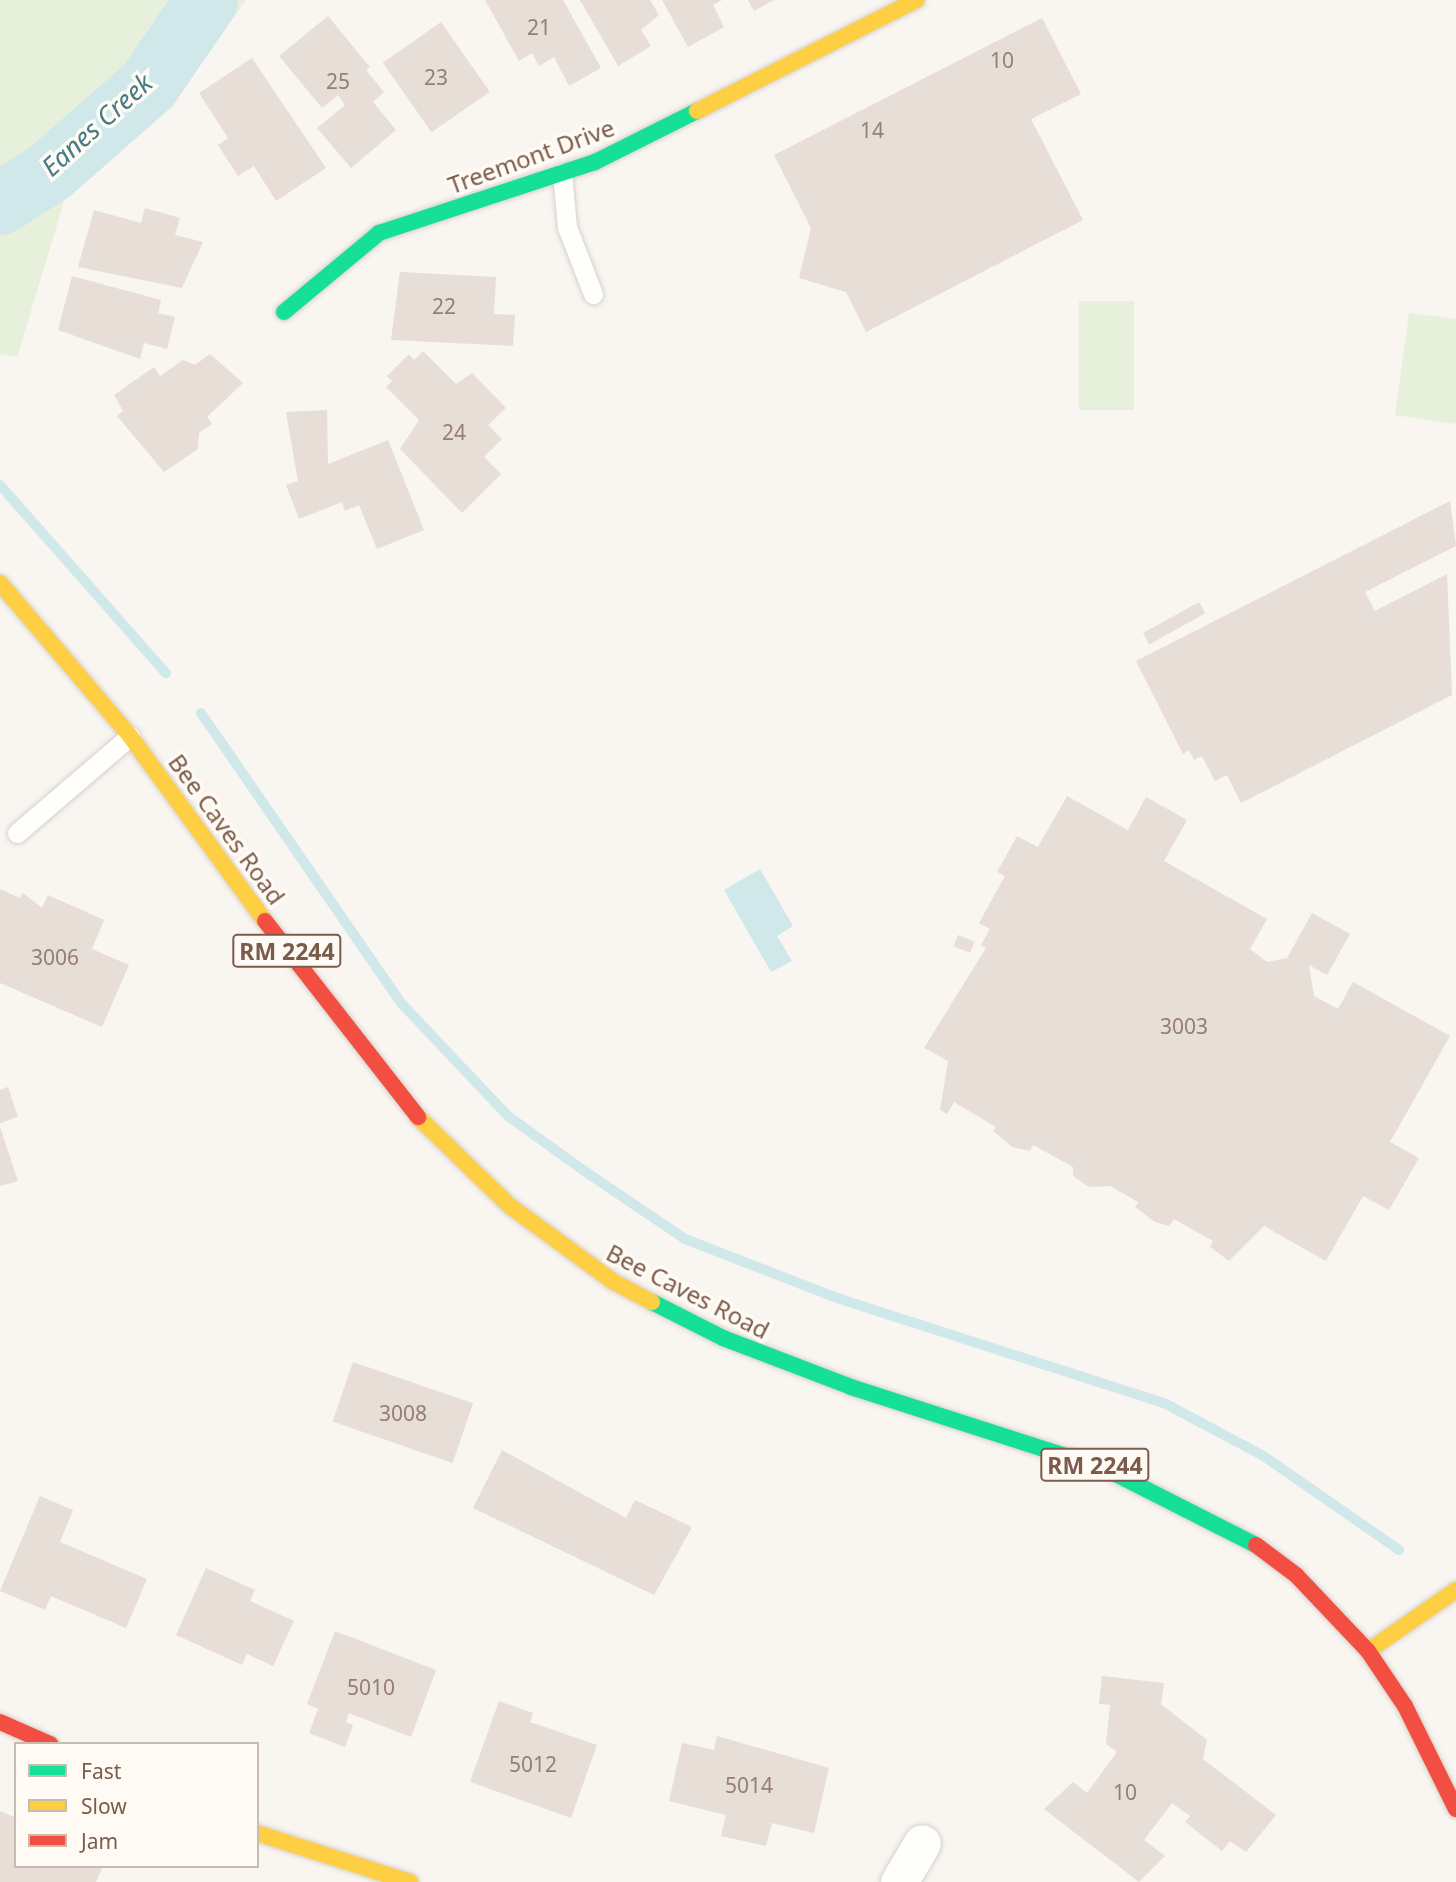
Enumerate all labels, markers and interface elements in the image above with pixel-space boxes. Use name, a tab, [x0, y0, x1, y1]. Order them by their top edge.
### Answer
house number: 21	[527, 14, 551, 40]
house number: 10	[990, 47, 1014, 73]
house number: 23	[424, 64, 448, 90]
water label: Eanes Creek	[35, 67, 159, 183]
house number: 25	[326, 68, 350, 94]
street label: Treemont Drive	[444, 113, 618, 199]
house number: 14	[860, 117, 884, 143]
house number: 22	[432, 293, 456, 319]
house number: 24	[442, 419, 466, 445]
street label: Bee Caves Road	[163, 748, 291, 910]
road number: RM 2244	[231, 932, 343, 970]
house number: 3006	[31, 944, 79, 970]
house number: 3003	[1160, 1013, 1208, 1039]
street label: Bee Caves Road	[602, 1238, 774, 1344]
house number: 3008	[379, 1400, 427, 1426]
road number: RM 2244	[1039, 1446, 1151, 1484]
house number: 5010	[347, 1674, 395, 1700]
legend	[14, 1742, 259, 1868]
house number: 5012	[509, 1751, 557, 1777]
text: Fast	[81, 1757, 121, 1785]
house number: 5014	[725, 1772, 773, 1798]
house number: 10	[1113, 1779, 1137, 1805]
text: Slow	[81, 1792, 127, 1820]
text: Jam	[81, 1827, 118, 1855]

